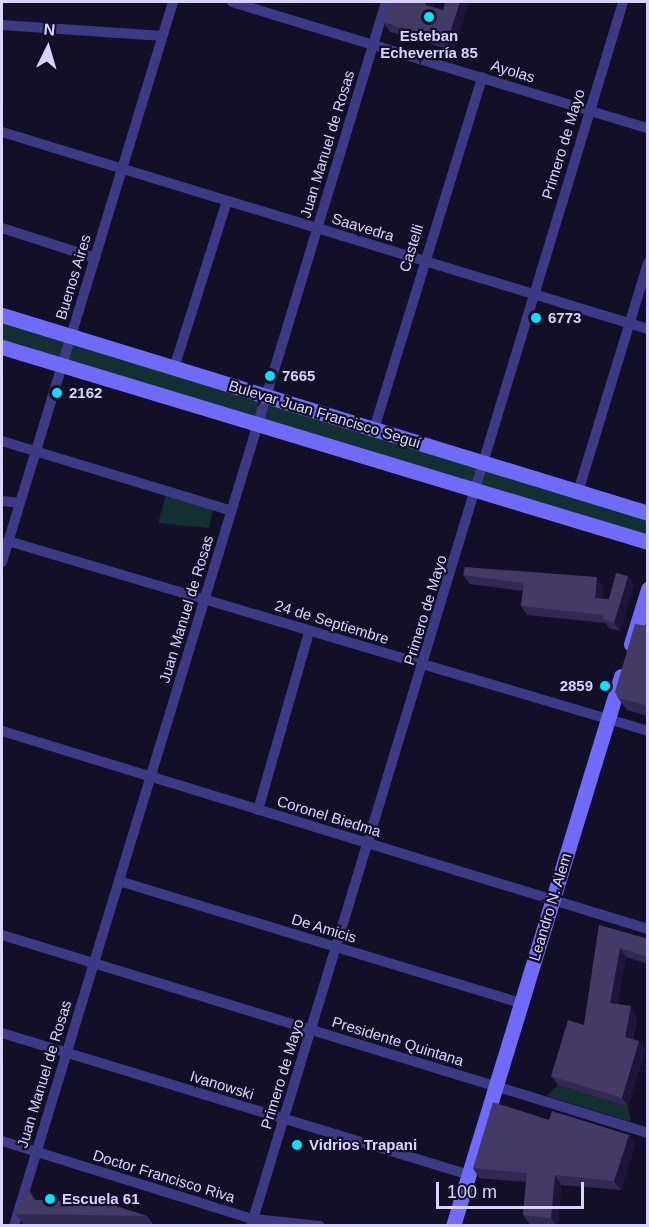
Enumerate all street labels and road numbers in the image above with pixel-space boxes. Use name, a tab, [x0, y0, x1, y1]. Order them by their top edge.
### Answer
street label: Ayolas	[489, 56, 537, 86]
street label: Juan Manuel de Rosas	[296, 68, 358, 220]
street label: Primero de Mayo	[538, 87, 588, 201]
street label: Saavedra	[330, 209, 396, 245]
street label: Castelli	[395, 222, 427, 274]
street label: Buenos Aires	[51, 232, 95, 322]
street label: Bulevar Juan Francisco Seguí	[227, 376, 423, 452]
street label: Juan Manuel de Rosas	[155, 533, 217, 685]
street label: Primero de Mayo	[400, 553, 450, 667]
street label: 24 de Septiembre	[273, 596, 391, 648]
street label: Coronel Biedma	[275, 792, 383, 840]
street label: Leandro N. Alem	[525, 851, 575, 963]
street label: De Amicis	[289, 910, 359, 946]
street label: Juan Manuel de Rosas	[13, 998, 75, 1150]
street label: Presidente Quintana	[330, 1012, 466, 1070]
street label: Primero de Mayo	[257, 1017, 307, 1131]
street label: Ivanowski	[188, 1067, 256, 1103]
street label: Doctor Francisco Riva	[91, 1146, 237, 1206]

